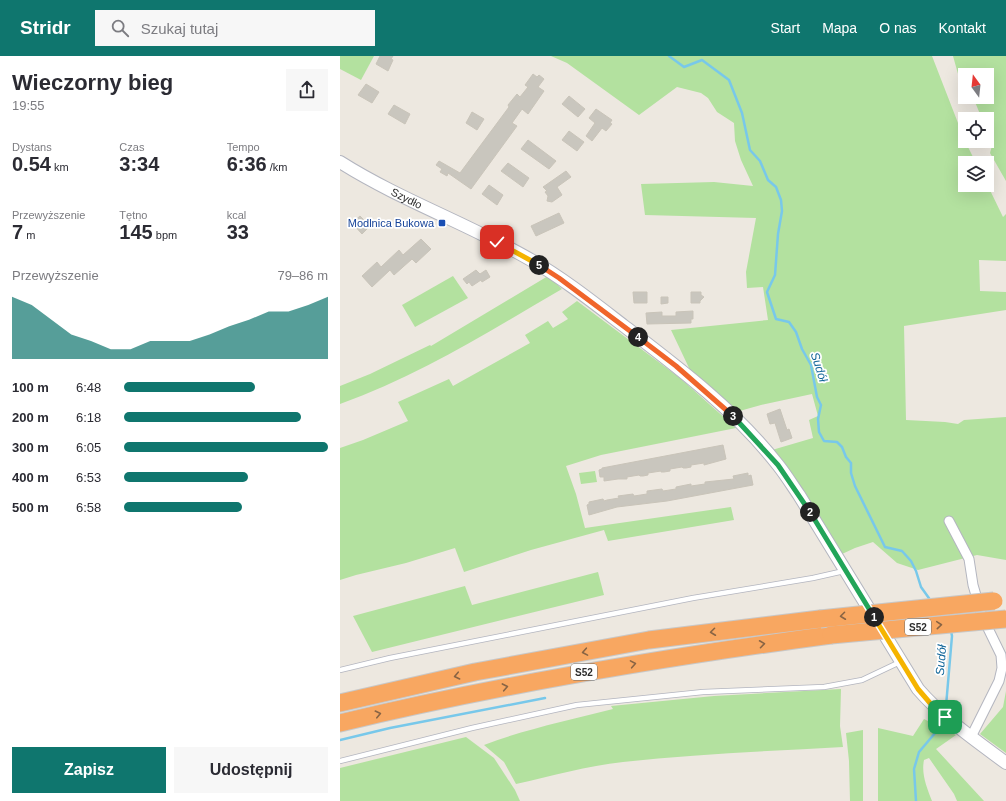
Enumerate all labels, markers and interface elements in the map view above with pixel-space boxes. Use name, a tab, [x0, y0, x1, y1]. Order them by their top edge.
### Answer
search box	[95, 10, 375, 46]
text: Stridr	[20, 17, 71, 38]
icon: search	[109, 17, 131, 39]
text: Szukaj tutaj	[141, 20, 218, 37]
text: Start	[771, 20, 800, 36]
text: Mapa	[822, 20, 857, 36]
text: O nas	[879, 20, 917, 36]
text: Kontakt	[939, 20, 986, 36]
north arrow	[958, 68, 994, 104]
map controls	[958, 68, 994, 192]
button: share	[286, 69, 328, 111]
text: Wieczorny bieg	[12, 70, 173, 95]
text: 19:55	[12, 98, 45, 113]
button: locate	[958, 112, 994, 148]
text: Dystans	[12, 141, 52, 153]
text: Czas	[119, 141, 144, 153]
text: Tempo	[227, 141, 260, 153]
text: 0.54	[12, 153, 51, 175]
text: 3:34	[119, 153, 159, 175]
text: 6:36	[227, 153, 267, 175]
button: layers	[958, 156, 994, 192]
text: km	[51, 161, 69, 173]
text: /km	[267, 161, 287, 173]
street label: Szydło	[389, 186, 424, 211]
text: Przewyższenie	[12, 209, 85, 221]
text: Tętno	[119, 209, 147, 221]
text: kcal	[227, 209, 246, 221]
place label: Modlnica Bukowa	[348, 217, 435, 229]
marker: Modlnica Bukowa	[437, 218, 447, 228]
text: 7	[12, 221, 23, 243]
text: 145	[119, 221, 153, 243]
text: 33	[227, 221, 249, 243]
pin	[480, 225, 514, 259]
text: m	[23, 229, 35, 241]
text: bpm	[153, 229, 177, 241]
icon: check	[486, 231, 508, 253]
pin: 5	[529, 255, 549, 275]
text: 5	[536, 259, 542, 271]
text: Przewyższenie	[12, 268, 99, 283]
text: 79–86 m	[277, 268, 328, 283]
pin: 4	[628, 327, 648, 347]
text: 4	[635, 331, 641, 343]
water label: Sudół	[808, 350, 831, 384]
text: 100 m	[12, 380, 49, 395]
text: 6:48	[76, 380, 101, 395]
pin: 3	[723, 406, 743, 426]
text: 200 m	[12, 410, 49, 425]
text: 6:18	[76, 410, 101, 425]
text: 3	[730, 410, 736, 422]
text: 300 m	[12, 440, 49, 455]
text: 6:05	[76, 440, 101, 455]
text: 400 m	[12, 470, 49, 485]
text: 6:53	[76, 470, 101, 485]
text: 500 m	[12, 500, 49, 515]
text: 6:58	[76, 500, 101, 515]
pin: 2	[800, 502, 820, 522]
text: 2	[807, 506, 813, 518]
pin: 1	[864, 607, 884, 627]
one-way arrow	[840, 611, 847, 620]
text: 1	[871, 611, 877, 623]
road number: S52	[905, 619, 931, 635]
one-way arrow	[936, 620, 942, 629]
one-way arrow	[710, 627, 716, 636]
one-way arrow	[759, 640, 765, 649]
water label: Sudół	[933, 644, 949, 676]
one-way arrow	[581, 647, 588, 655]
one-way arrow	[630, 660, 636, 669]
road number: S52	[571, 664, 597, 680]
one-way arrow	[454, 671, 460, 679]
one-way arrow	[502, 683, 508, 692]
pin	[928, 700, 962, 734]
icon: arrive	[934, 706, 956, 728]
one-way arrow	[375, 710, 381, 718]
button: Zapisz	[12, 747, 166, 793]
button: Udostępnij	[174, 747, 328, 793]

